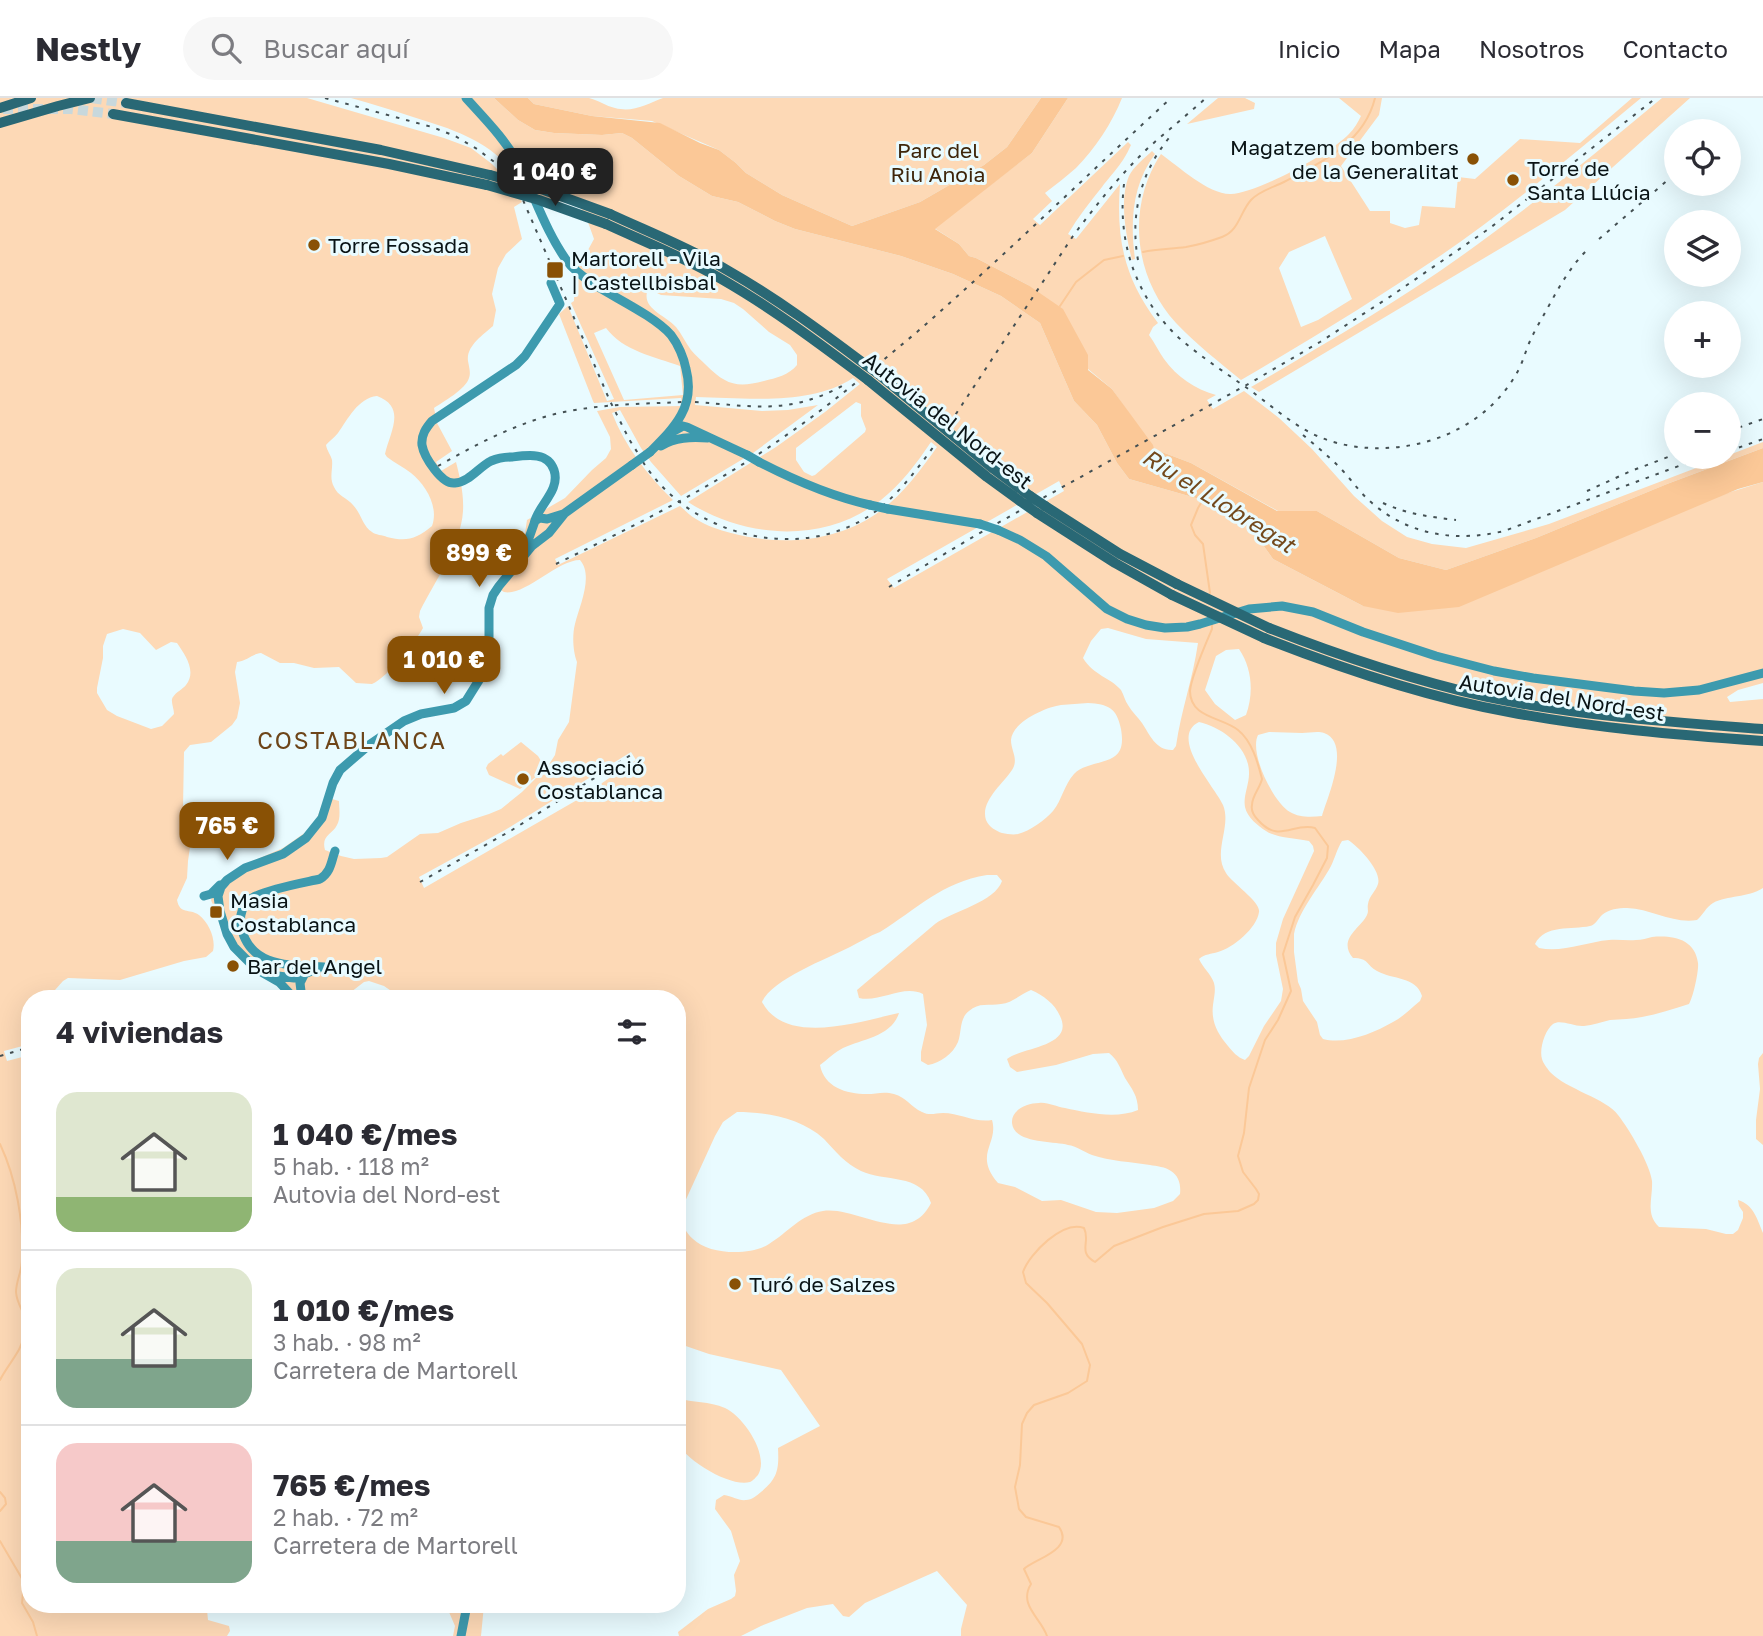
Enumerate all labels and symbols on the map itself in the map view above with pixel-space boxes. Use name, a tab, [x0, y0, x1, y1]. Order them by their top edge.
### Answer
place label: Magatzem de bombers de la Generalitat	[1230, 134, 1459, 184]
park label: Parc del Riu Anoia	[891, 137, 985, 187]
pin: 1 040 €	[490, 148, 620, 208]
marker: Magatzem de bombers de la Generalitat	[1465, 151, 1481, 167]
place label: Torre de Santa Llúcia	[1527, 155, 1651, 205]
marker: Torre de Santa Llúcia	[1505, 172, 1521, 188]
place label: Torre Fossada	[328, 232, 469, 258]
marker: Torre Fossada	[306, 237, 322, 253]
place label: Martorell - Vila | Castellbisbal	[571, 245, 721, 295]
marker: Martorell - Vila | Castellbisbal	[545, 260, 565, 280]
street label: Autovia del Nord-est	[858, 346, 1038, 494]
water label: Riu el Llobregat	[1138, 442, 1302, 559]
pin: 899 €	[430, 530, 528, 589]
pin: 1 010 €	[379, 636, 509, 696]
street label: Autovia del Nord-est	[1457, 668, 1667, 726]
district label: COSTABLANCA	[257, 726, 447, 754]
place label: Associació Costablanca	[537, 754, 663, 804]
marker: Associació Costablanca	[515, 771, 531, 787]
pin: 765 €	[178, 802, 276, 862]
place label: Masia Costablanca	[230, 887, 356, 937]
marker: Masia Costablanca	[208, 904, 224, 920]
place label: Bar del Angel	[247, 953, 382, 979]
marker: Bar del Angel	[225, 958, 241, 974]
place label: Turó de Salzes	[749, 1271, 895, 1297]
marker: Turó de Salzes	[727, 1276, 743, 1292]

